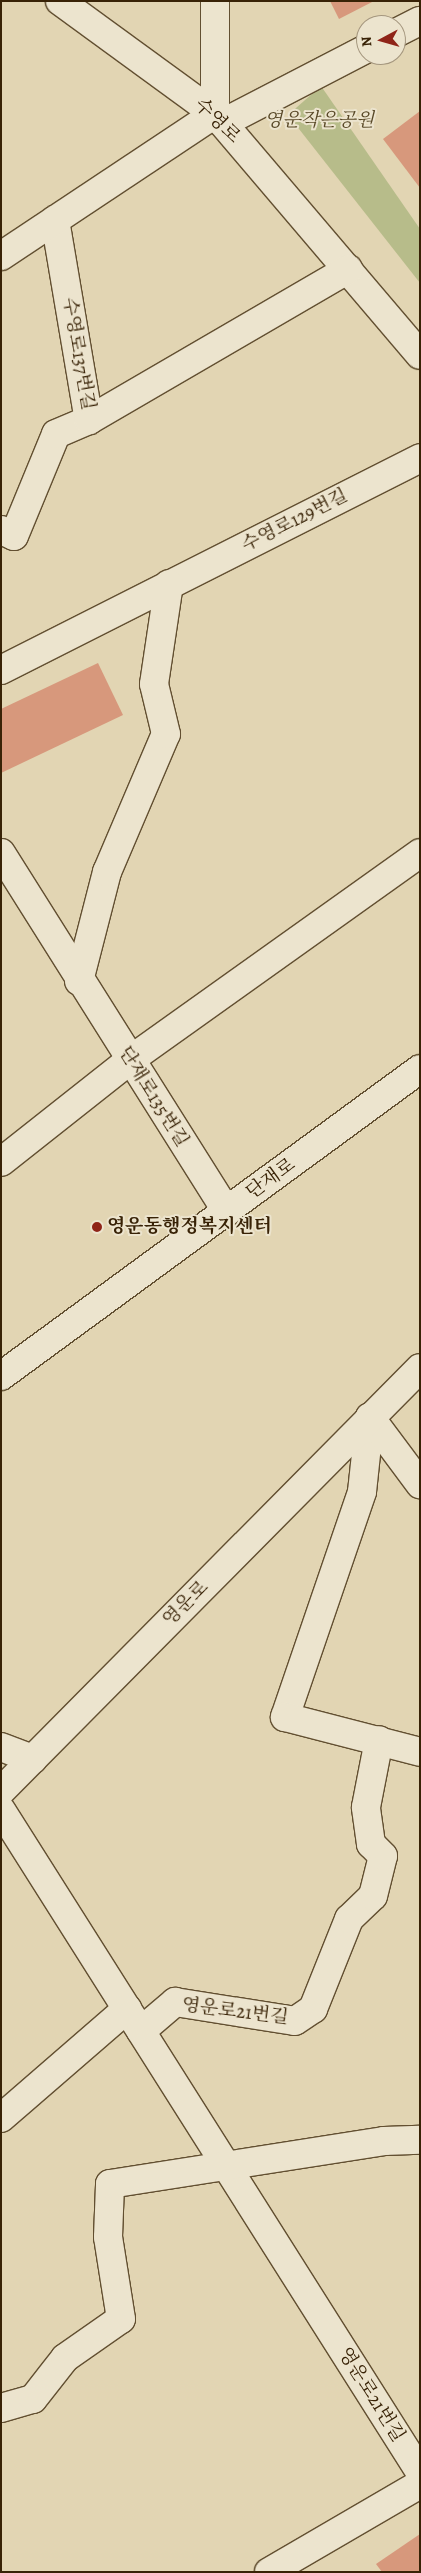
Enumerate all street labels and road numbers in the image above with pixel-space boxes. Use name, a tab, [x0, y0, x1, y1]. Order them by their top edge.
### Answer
street label: 수영로	[189, 94, 245, 148]
street label: 수영로137번길	[57, 296, 99, 412]
street label: 수영로129번길	[238, 485, 352, 557]
street label: 단재로135번길	[113, 1042, 193, 1152]
street label: 단재로	[242, 1154, 300, 1204]
street label: 영운로	[158, 1576, 214, 1632]
street label: 영운로21번길	[180, 1994, 290, 2030]
street label: 영운로21번길	[333, 2343, 409, 2447]

